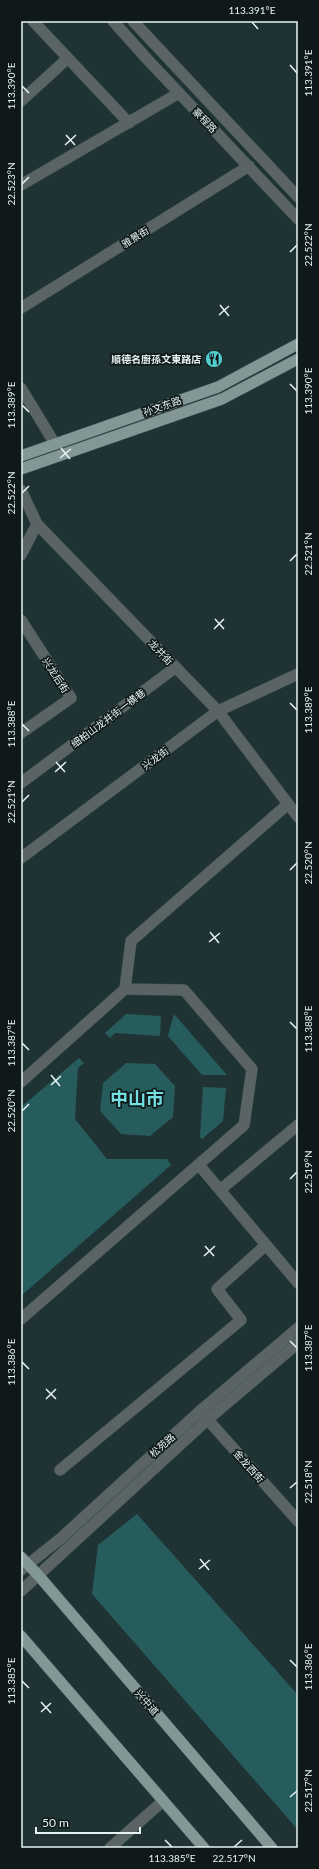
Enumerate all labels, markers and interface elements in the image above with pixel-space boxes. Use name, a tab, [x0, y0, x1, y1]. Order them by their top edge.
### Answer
text: 113.391°E	[228, 4, 276, 16]
text: 113.391°E	[302, 49, 314, 97]
text: 113.390°E	[5, 62, 17, 110]
street label: 豪程路	[190, 105, 220, 135]
text: 22.523°N	[5, 162, 17, 206]
text: 22.522°N	[302, 223, 314, 267]
street label: 雅景街	[119, 224, 151, 250]
restaurant icon: 順德名廚孫文東路店	[204, 349, 224, 369]
place label: 順德名廚孫文東路店	[111, 353, 201, 365]
text: 113.390°E	[302, 367, 314, 415]
text: 113.389°E	[5, 381, 17, 429]
street label: 孙文东路	[141, 394, 183, 418]
text: 22.522°N	[5, 471, 17, 515]
text: 22.521°N	[302, 532, 314, 576]
street label: 龙井街	[146, 637, 176, 667]
street label: 兴龙后街	[40, 655, 72, 695]
street label: 细柏山龙井街一横巷	[68, 686, 148, 750]
text: 113.389°E	[302, 686, 314, 734]
text: 113.388°E	[5, 700, 17, 748]
street label: 兴龙街	[139, 744, 171, 772]
text: 22.521°N	[5, 780, 17, 824]
text: 22.520°N	[302, 841, 314, 885]
text: 113.388°E	[302, 1005, 314, 1053]
text: 113.387°E	[5, 1019, 17, 1067]
district label: 中山市	[110, 1087, 164, 1109]
text: 22.520°N	[5, 1089, 17, 1133]
text: 22.519°N	[302, 1150, 314, 1194]
text: 113.387°E	[302, 1324, 314, 1372]
text: 113.386°E	[5, 1338, 17, 1386]
street label: 松苑路	[147, 1431, 177, 1459]
street label: 金龙西街	[231, 1447, 267, 1485]
text: 22.518°N	[302, 1460, 314, 1504]
text: 113.386°E	[302, 1643, 314, 1691]
text: 113.385°E	[5, 1657, 17, 1705]
street label: 兴中道	[133, 1687, 161, 1717]
text: 22.517°N	[302, 1769, 314, 1813]
scale bar	[36, 1809, 140, 1835]
text: 50 m	[42, 1815, 69, 1830]
text: 113.385°E	[148, 1852, 196, 1864]
text: 22.517°N	[212, 1852, 256, 1864]

